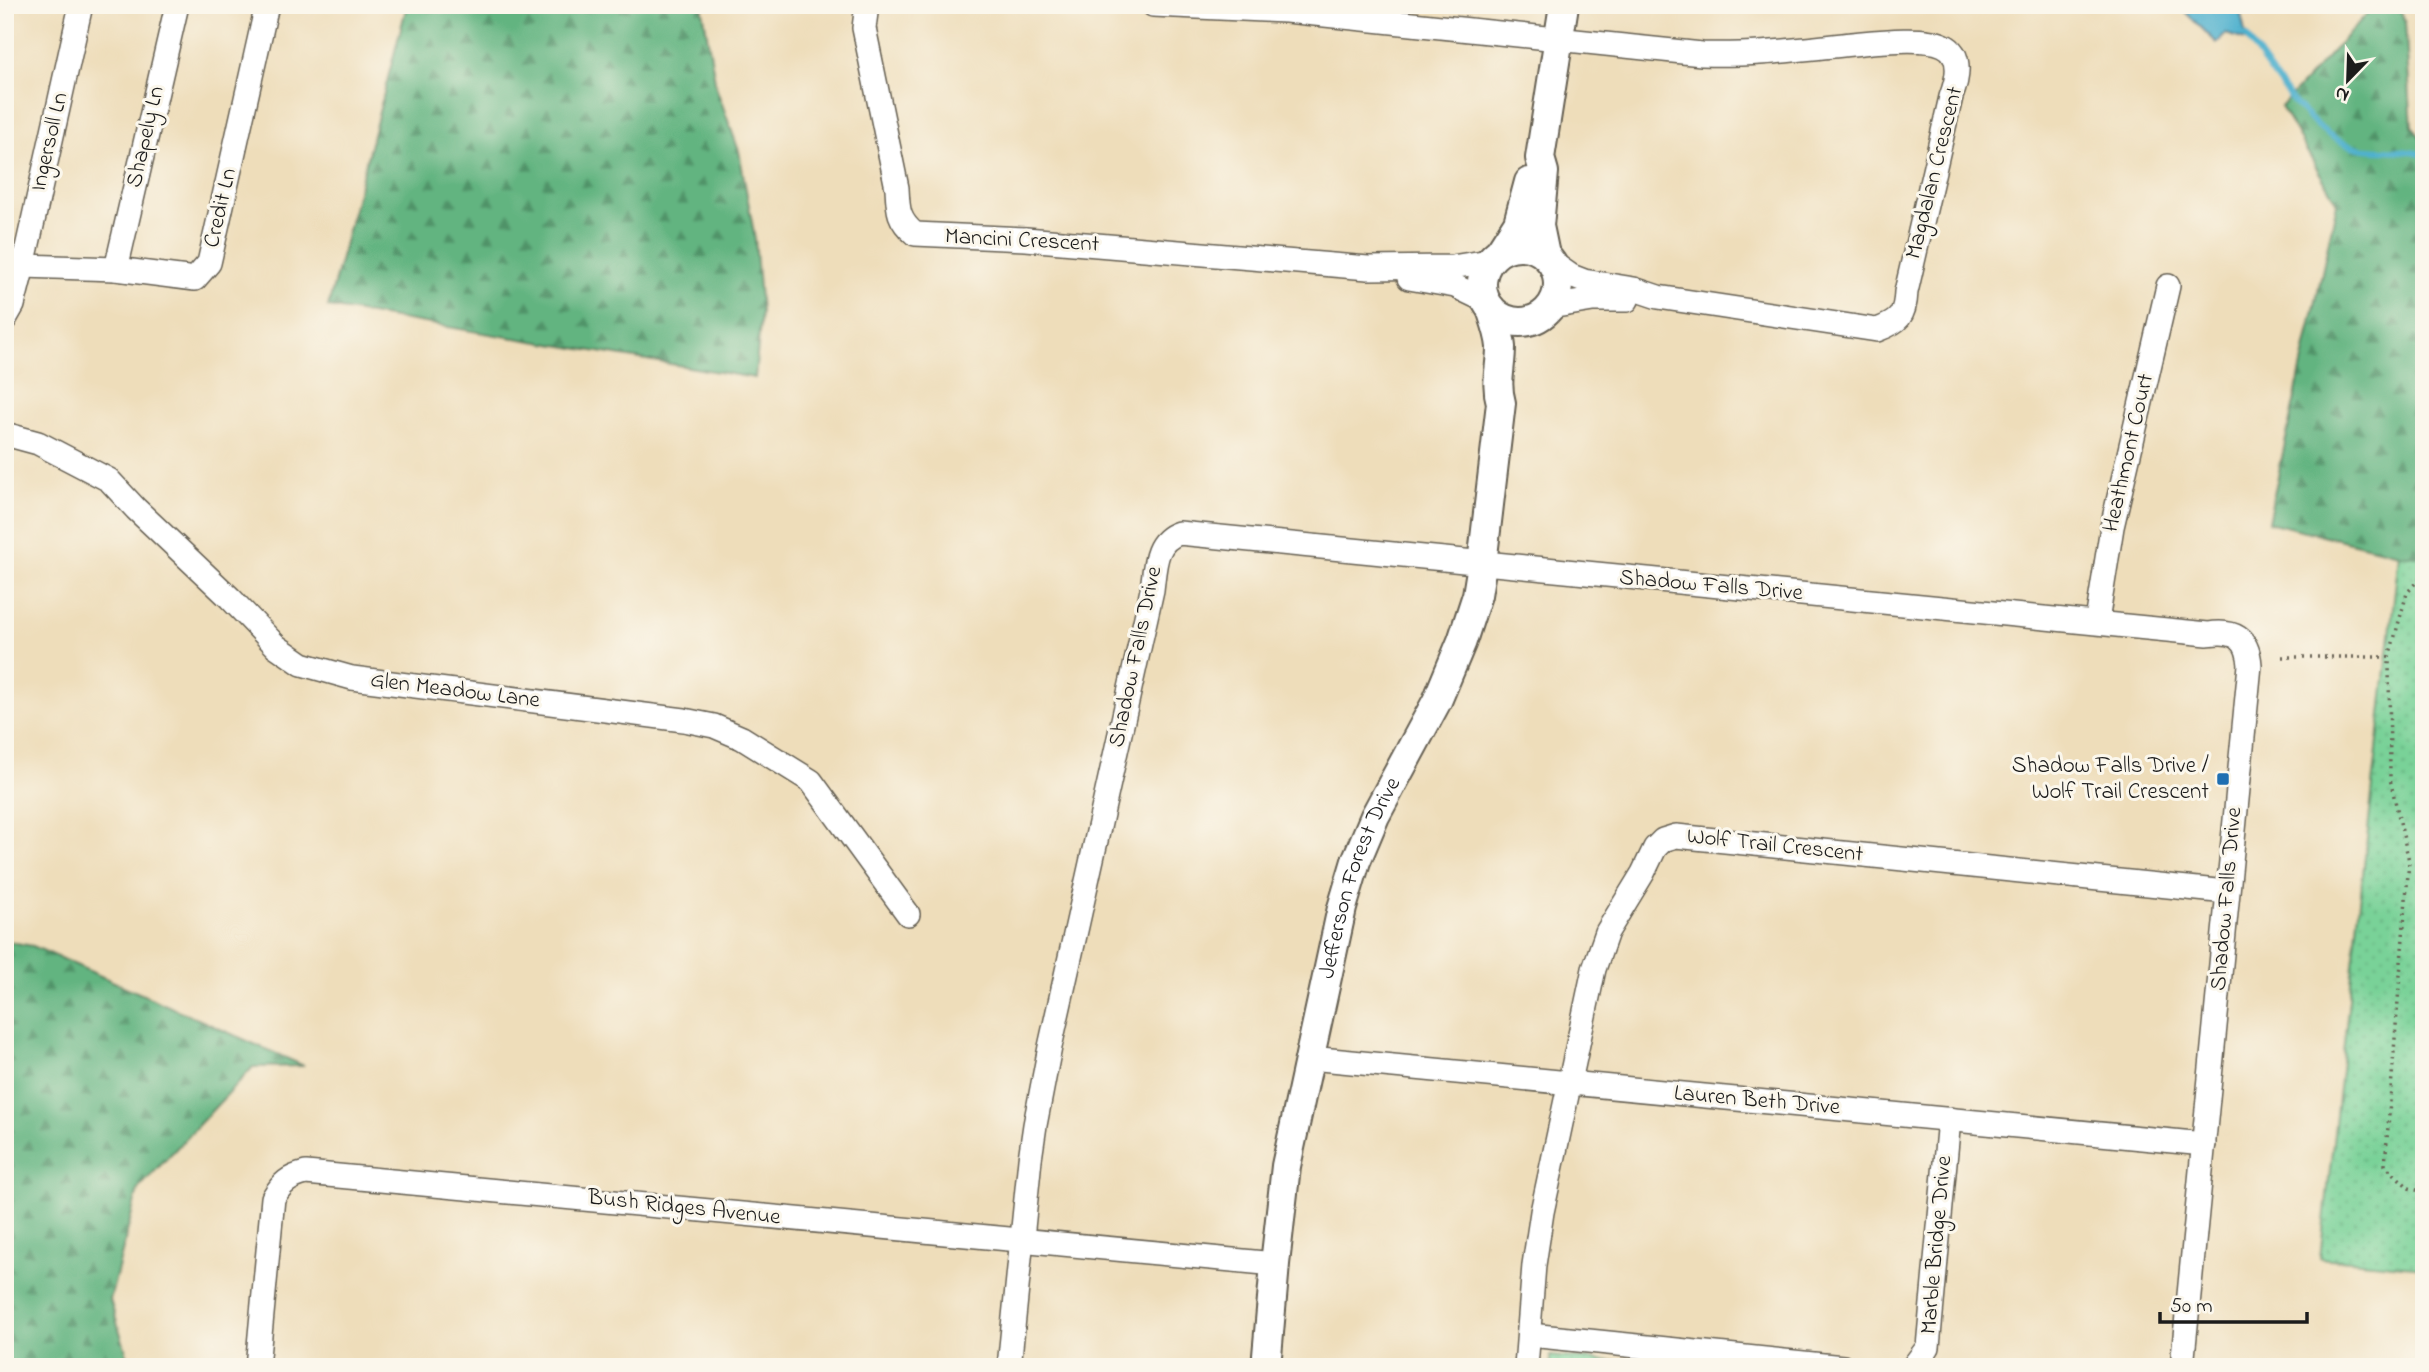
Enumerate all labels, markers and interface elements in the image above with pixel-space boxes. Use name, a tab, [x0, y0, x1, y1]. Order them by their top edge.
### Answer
north arrow	[2314, 46, 2384, 116]
text: N	[2331, 78, 2354, 108]
street label: Shapely Ln	[118, 83, 176, 191]
street label: Magdalan Crescent	[1898, 83, 1973, 263]
street label: Ingersoll Ln	[23, 89, 78, 195]
street label: Credit Ln	[196, 165, 246, 251]
street label: Mancini Crescent	[944, 220, 1100, 262]
street label: Heathmont Court	[2095, 370, 2163, 536]
street label: Shadow Falls Drive	[1618, 562, 1805, 611]
street label: Shadow Falls Drive	[1101, 563, 1171, 751]
street label: Glen Meadow Lane	[368, 664, 542, 718]
place label: Shadow Falls Drive / Wolf Trail Crescent	[2012, 750, 2209, 809]
street label: Jefferson Forest Drive	[1311, 771, 1410, 982]
marker: Shadow Falls Drive / Wolf Trail Crescent	[2215, 771, 2231, 787]
street label: Shadow Falls Drive	[2203, 805, 2252, 992]
street label: Wolf Trail Crescent	[1685, 820, 1865, 872]
street label: Lauren Beth Drive	[1672, 1077, 1842, 1125]
street label: Marble Bridge Drive	[1913, 1154, 1962, 1336]
street label: Bush Ridges Avenue	[585, 1181, 783, 1236]
scale bar	[2160, 1281, 2306, 1325]
text: 50 m	[2170, 1292, 2213, 1322]

